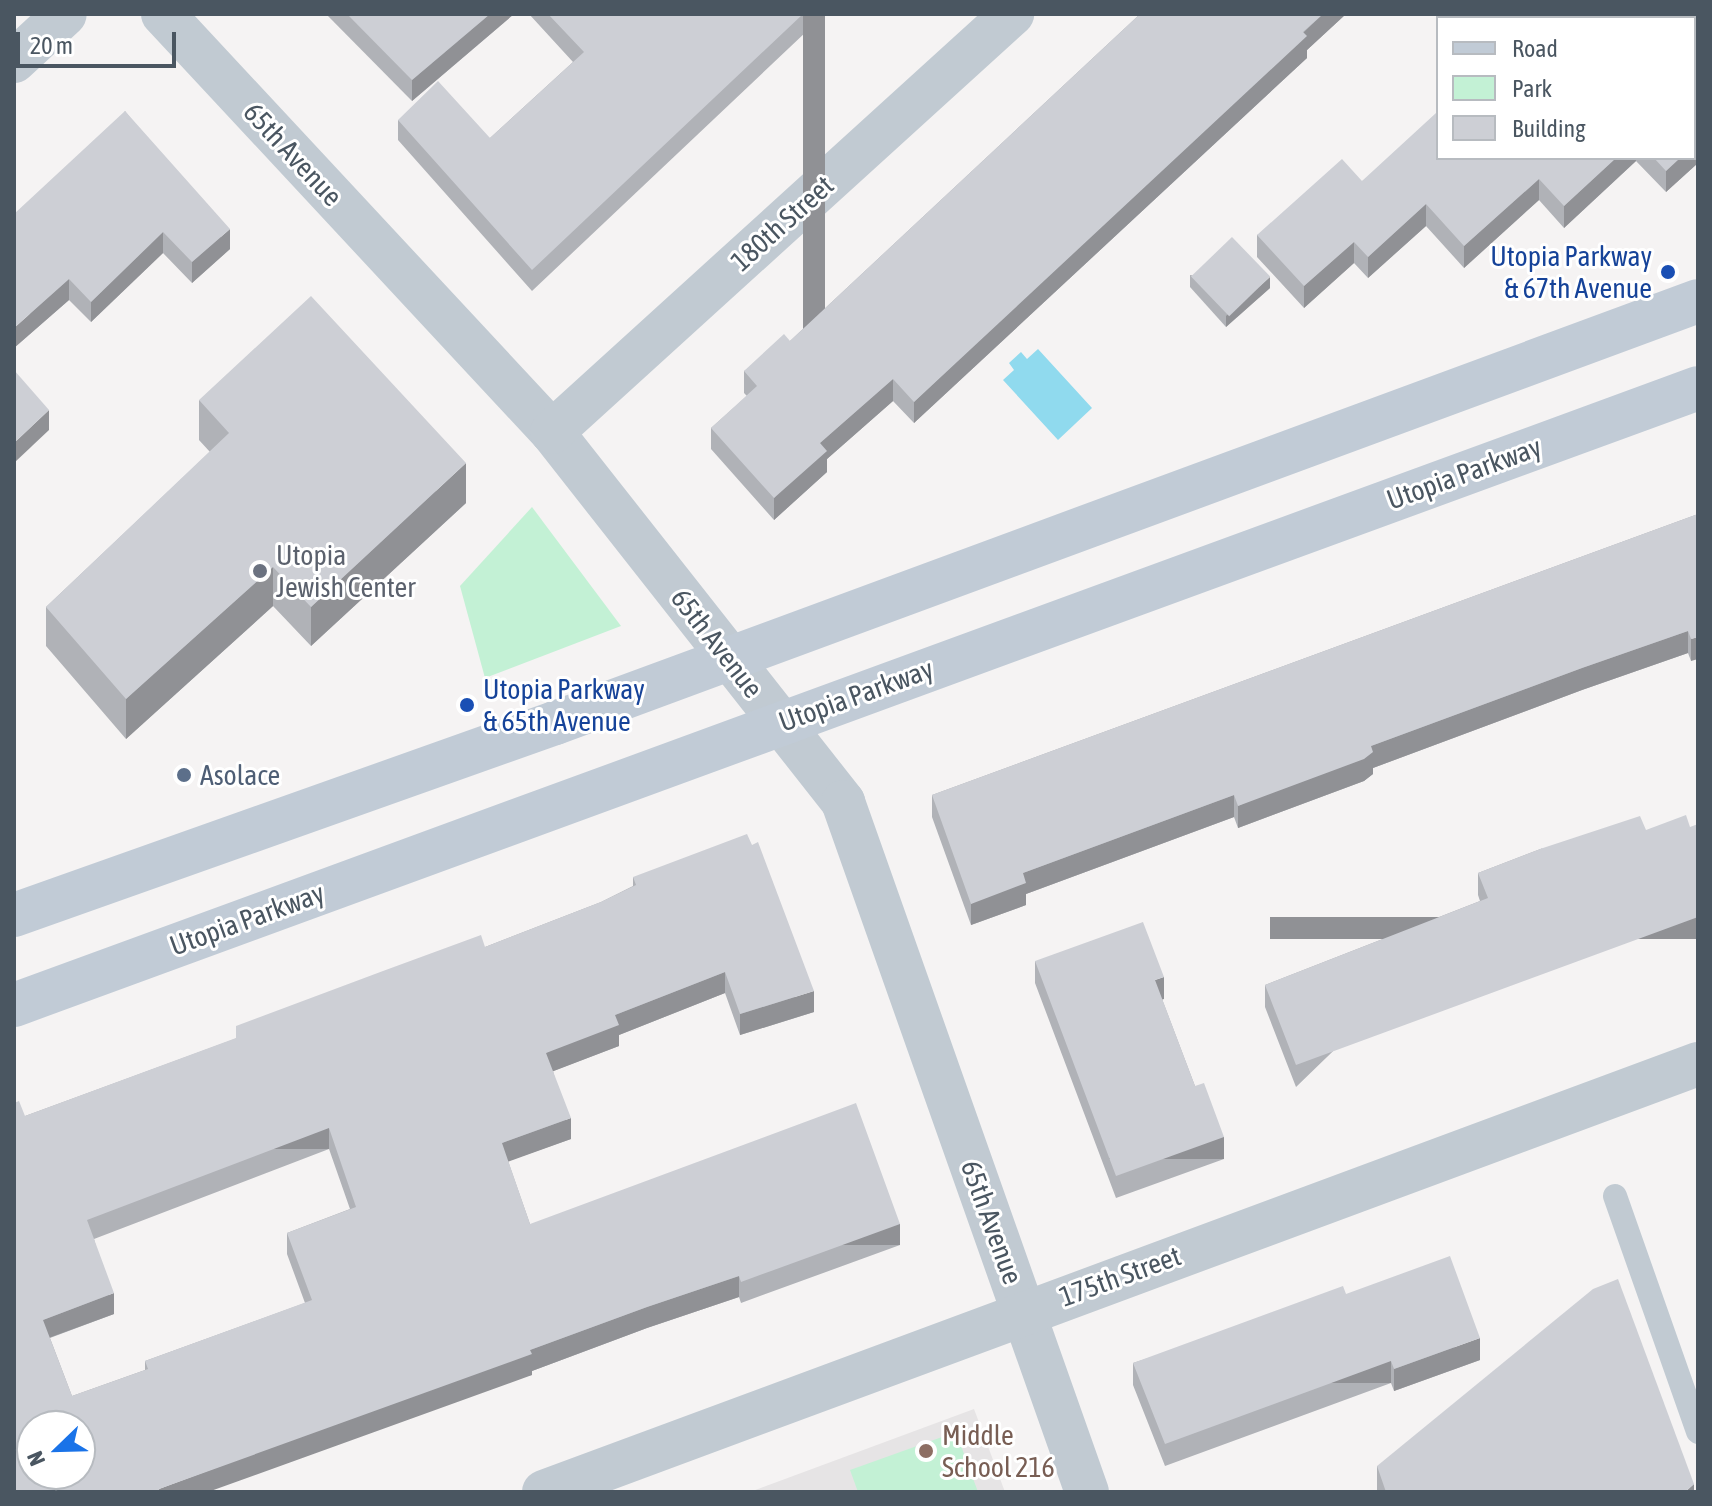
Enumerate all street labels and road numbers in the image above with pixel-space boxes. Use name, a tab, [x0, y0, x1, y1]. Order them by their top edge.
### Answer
street label: 65th Avenue	[237, 95, 349, 213]
street label: 180th Street	[724, 168, 840, 278]
street label: Utopia Parkway	[1382, 430, 1546, 516]
street label: 65th Avenue	[664, 582, 770, 704]
street label: Utopia Parkway	[774, 652, 938, 738]
street label: Utopia Parkway	[165, 876, 329, 962]
street label: 65th Avenue	[954, 1156, 1030, 1288]
street label: 175th Street	[1055, 1239, 1185, 1313]

